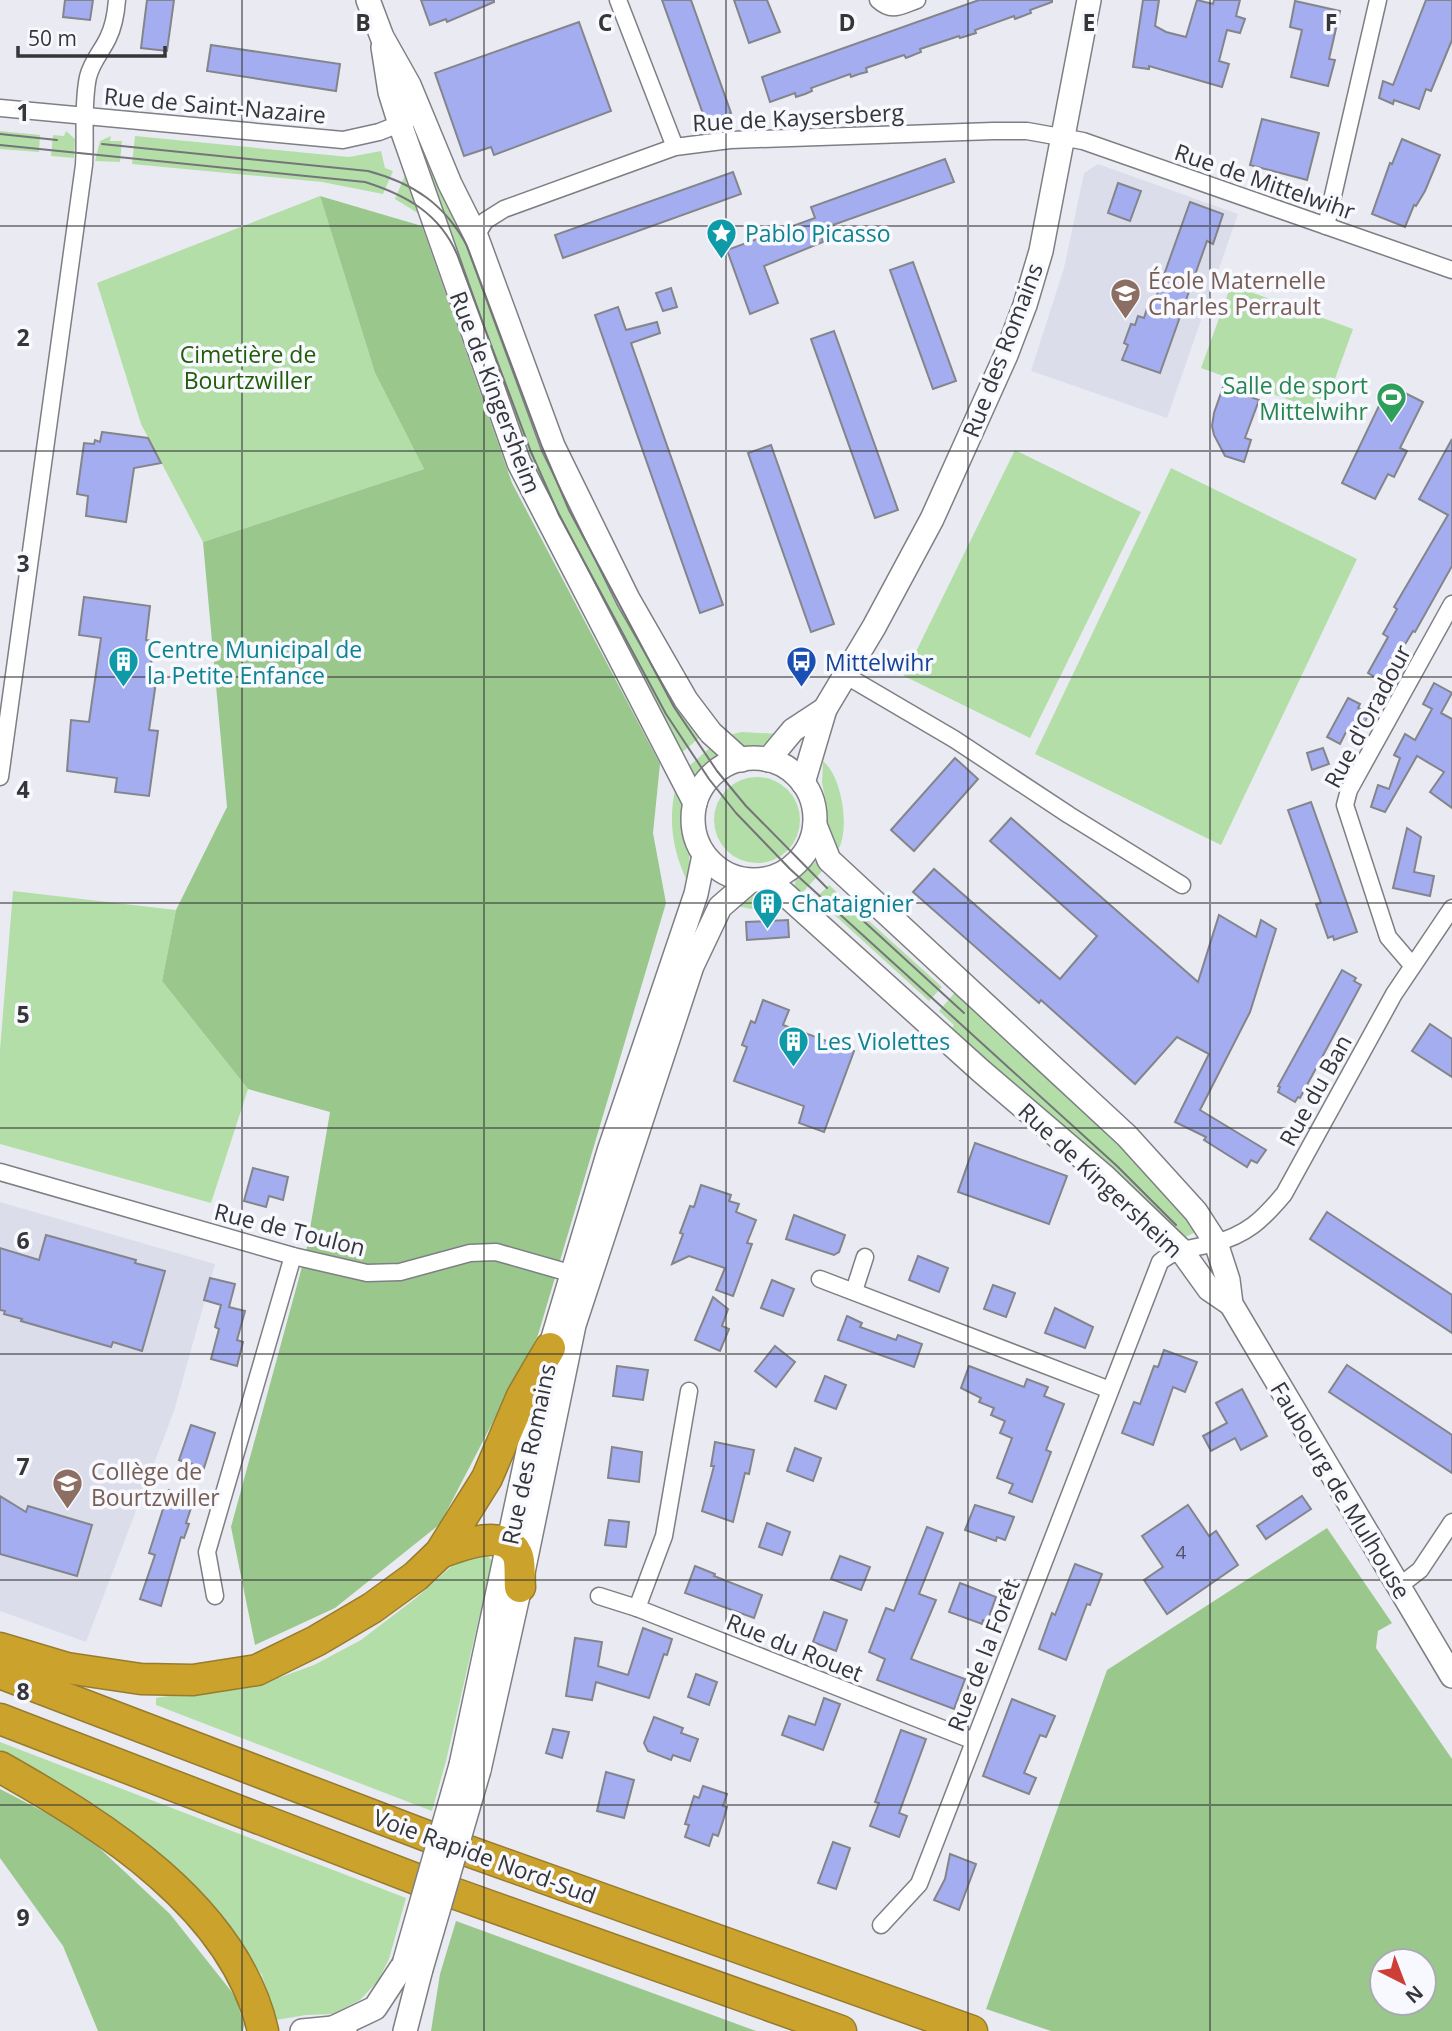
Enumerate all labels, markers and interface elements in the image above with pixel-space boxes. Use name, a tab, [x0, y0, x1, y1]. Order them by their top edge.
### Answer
text: B	[355, 6, 371, 38]
text: C	[598, 6, 612, 38]
text: D	[838, 6, 856, 38]
text: E	[1083, 6, 1095, 38]
text: F	[1325, 6, 1337, 38]
scale bar	[18, 14, 164, 58]
text: 50 m	[28, 24, 77, 52]
street label: Rue de Saint-Nazaire	[103, 79, 327, 131]
street label: Rue de Kaysersberg	[691, 95, 905, 139]
text: 1	[16, 96, 30, 128]
street label: Rue de Mittelwihr	[1170, 135, 1360, 227]
place icon: Pablo Picasso	[705, 216, 739, 260]
place label: Pablo Picasso	[745, 217, 891, 249]
street label: Rue des Romains	[954, 258, 1050, 442]
place label: École Maternelle Charles Perrault	[1148, 264, 1326, 322]
school or university icon: École Maternelle Charles Perrault	[1108, 276, 1142, 320]
street label: Rue de Kingersheim	[443, 286, 549, 498]
text: 2	[16, 321, 30, 353]
park label: Cimetière de Bourtzwiller	[180, 338, 316, 396]
place label: Salle de sport Mittelwihr	[1223, 369, 1369, 427]
sports icon: Salle de sport Mittelwihr	[1374, 381, 1408, 425]
text: 3	[16, 547, 30, 579]
place label: Centre Municipal de la Petite Enfance	[147, 633, 362, 691]
street label: Rue d'Oradour	[1316, 638, 1418, 793]
building icon: Centre Municipal de la Petite Enfance	[107, 645, 141, 689]
bus stop icon: Mittelwihr	[785, 645, 819, 689]
place label: Mittelwihr	[825, 646, 934, 678]
text: 4	[16, 773, 30, 805]
building icon: Chataignier	[751, 886, 785, 930]
place label: Chataignier	[791, 887, 914, 919]
text: 5	[16, 998, 30, 1030]
building icon: Les Violettes	[776, 1024, 810, 1068]
place label: Les Violettes	[816, 1025, 950, 1057]
street label: Rue du Ban	[1271, 1028, 1359, 1152]
street label: Rue de Kingersheim	[1012, 1095, 1190, 1265]
street label: Rue de Toulon	[211, 1195, 369, 1263]
text: 6	[16, 1224, 30, 1256]
street label: Rue des Romains	[493, 1361, 563, 1547]
street label: Faubourg de Mulhouse	[1263, 1375, 1419, 1605]
text: 7	[16, 1450, 30, 1482]
place label: Collège de Bourtzwiller	[91, 1455, 220, 1513]
school or university icon: Collège de Bourtzwiller	[51, 1467, 85, 1511]
house number: 4	[1176, 1539, 1187, 1565]
street label: Rue de la Forêt	[939, 1574, 1027, 1736]
street label: Rue du Rouet	[722, 1605, 868, 1689]
text: 8	[16, 1675, 30, 1707]
street label: Voie Rapide Nord-Sud	[369, 1801, 601, 1911]
text: 9	[16, 1901, 30, 1933]
north arrow	[1368, 1947, 1438, 2017]
text: N	[1400, 1980, 1429, 2009]

